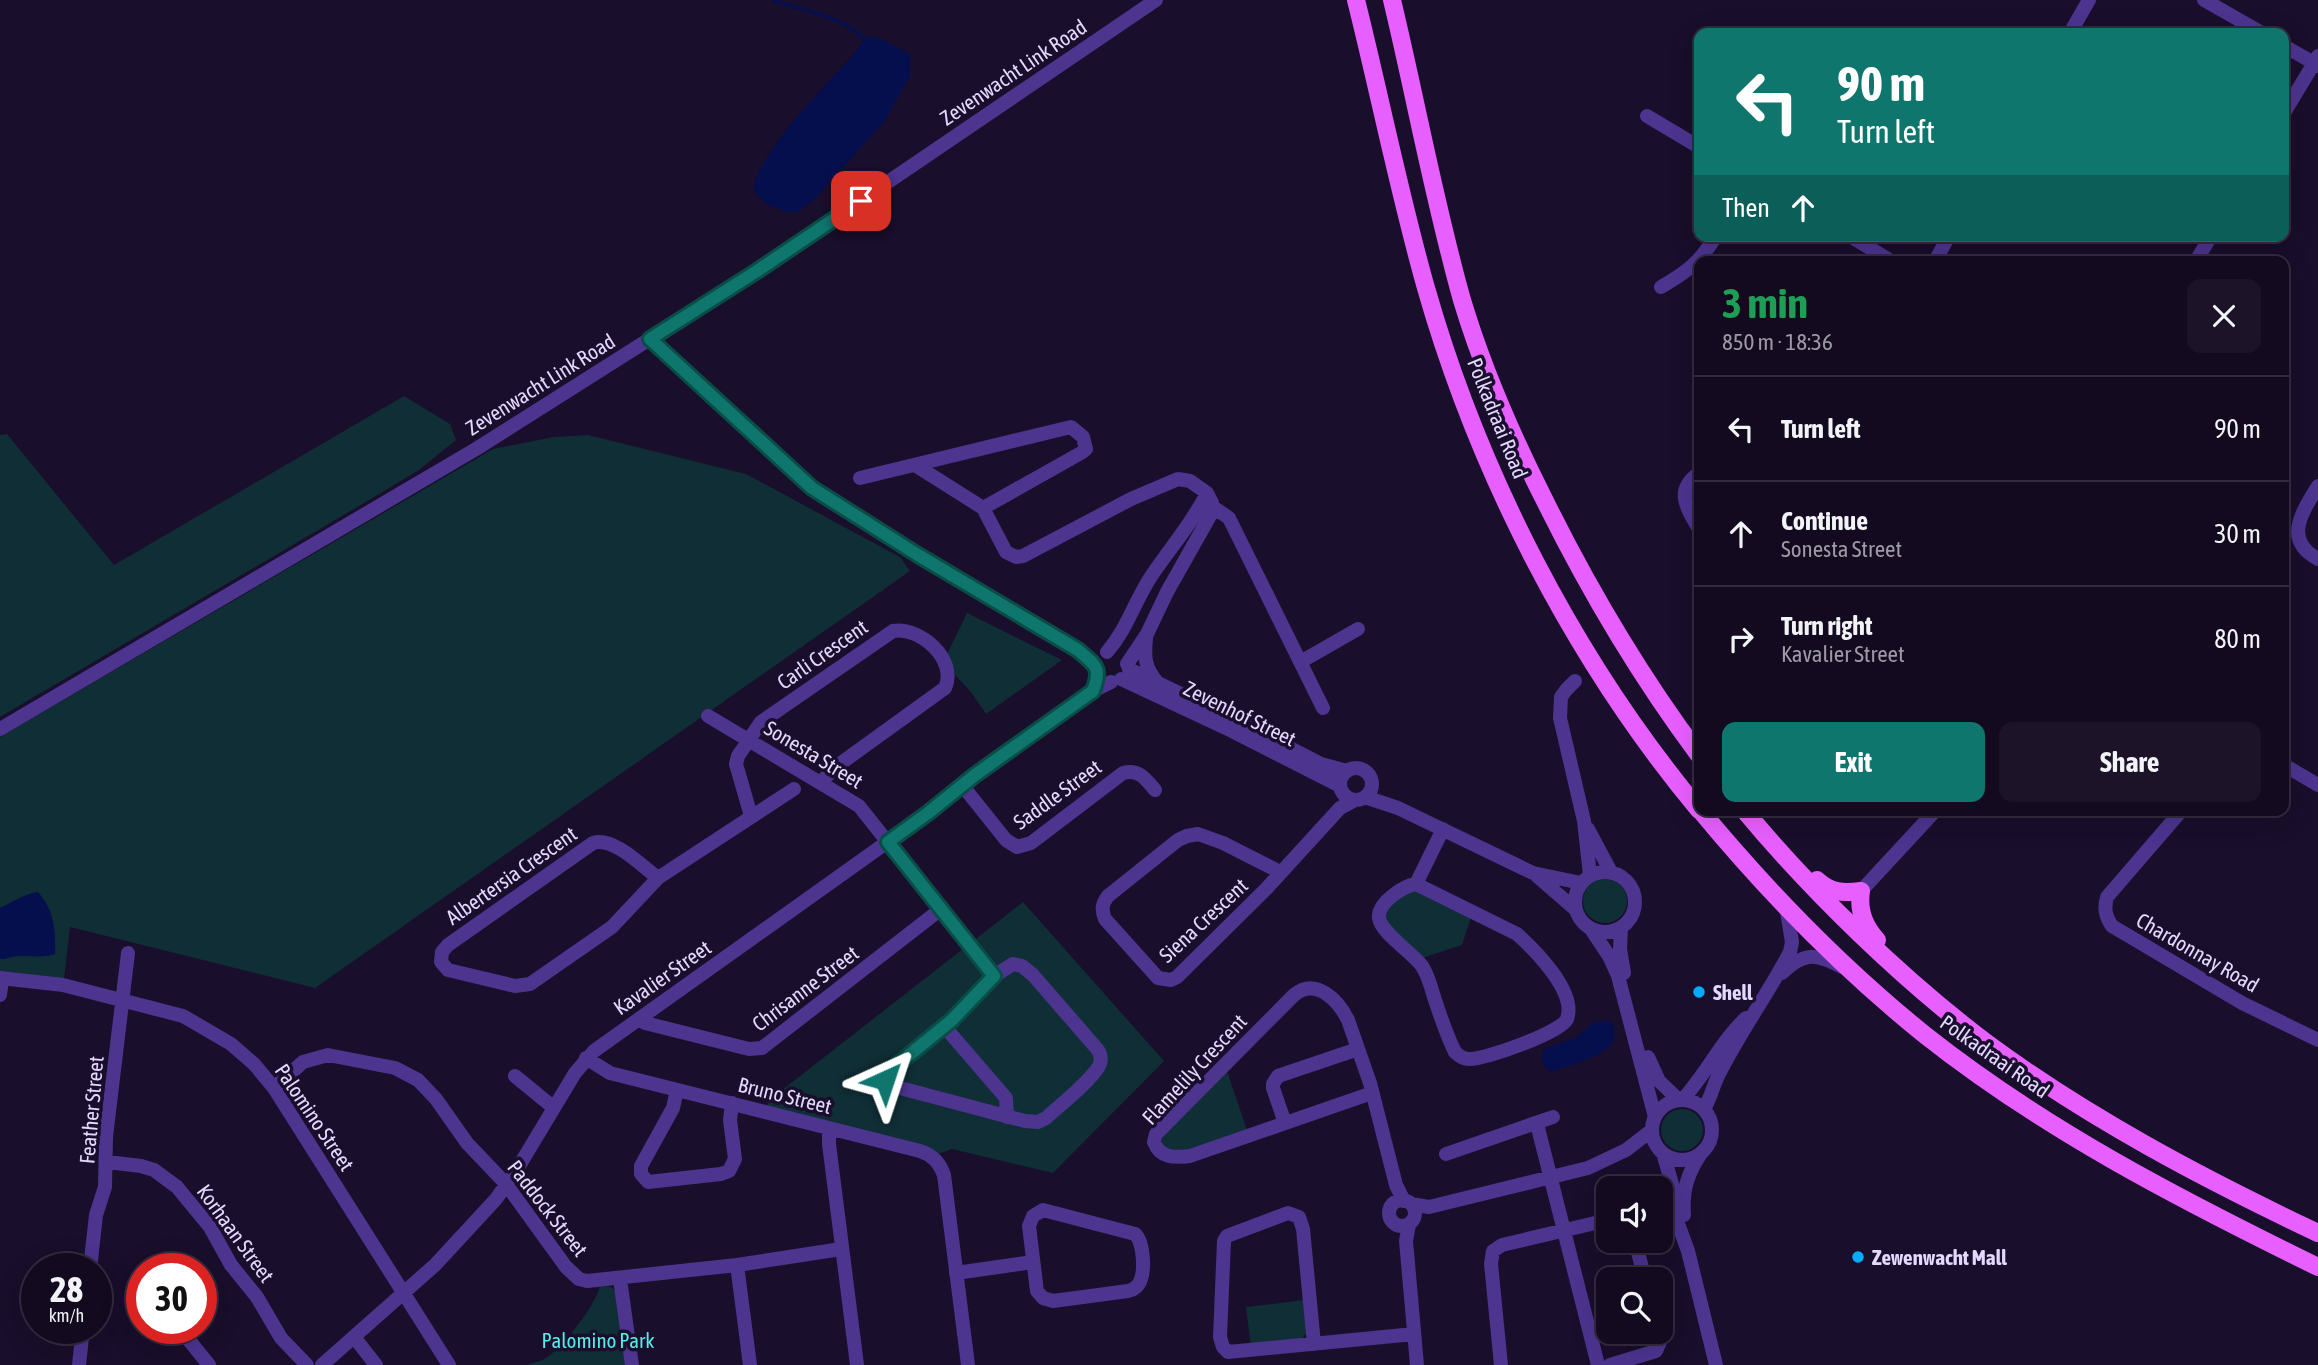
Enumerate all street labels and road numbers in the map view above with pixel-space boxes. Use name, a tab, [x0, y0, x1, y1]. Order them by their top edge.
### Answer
street label: Zevenwacht Link Road	[935, 14, 1091, 130]
street label: Zevenwacht Link Road	[461, 328, 619, 440]
street label: Polkadraai Road	[1463, 354, 1533, 482]
street label: Carli Crescent	[772, 614, 872, 694]
street label: Zevenhof Street	[1180, 676, 1300, 750]
street label: Sonesta Street	[760, 715, 868, 793]
street label: Saddle Street	[1009, 754, 1105, 834]
street label: Albertersia Crescent	[441, 821, 581, 929]
street label: Siena Crescent	[1154, 873, 1252, 967]
street label: Chardonnay Road	[2133, 907, 2263, 997]
street label: Kavalier Street	[609, 935, 715, 1019]
street label: Chrisanne Street	[747, 940, 863, 1036]
street label: Flamelily Crescent	[1137, 1009, 1251, 1129]
street label: Polkadraai Road	[1936, 1010, 2054, 1102]
street label: Feather Street	[74, 1055, 108, 1165]
street label: Palomino Street	[270, 1059, 360, 1175]
street label: Bruno Street	[736, 1072, 834, 1118]
street label: Paddock Street	[503, 1155, 593, 1261]
street label: Korhaan Street	[193, 1180, 279, 1286]

